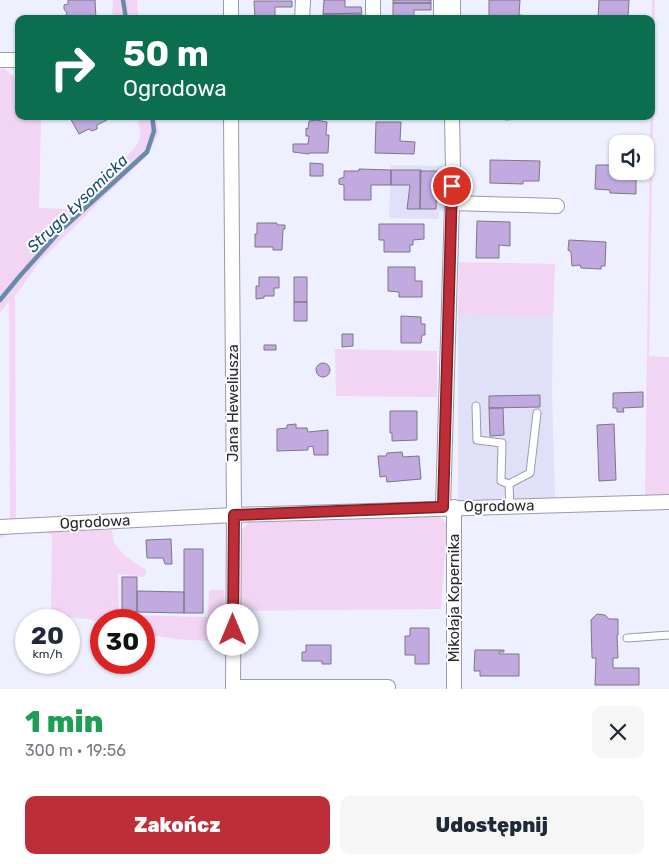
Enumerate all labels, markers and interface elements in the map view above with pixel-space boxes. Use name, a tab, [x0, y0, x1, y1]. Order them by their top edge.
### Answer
text: 50 m	[123, 33, 209, 75]
icon: right	[40, 35, 105, 100]
text: Ogrodowa	[123, 75, 227, 102]
map controls	[609, 135, 654, 180]
button: sound	[609, 135, 654, 180]
water label: Struga Łysomicka	[23, 150, 132, 256]
pin	[431, 165, 473, 207]
icon: arrive	[438, 172, 466, 200]
street label: Jana Heweliusza	[224, 344, 242, 462]
street label: Ogrodowa	[464, 496, 534, 516]
street label: Ogrodowa	[59, 511, 131, 533]
street label: Mikołaja Kopernika	[445, 534, 463, 662]
position arrow	[206, 603, 258, 655]
speed limit sign: 30	[90, 609, 155, 674]
text: 20	[31, 621, 64, 650]
text: km/h	[33, 647, 62, 661]
text: 1 min	[25, 704, 103, 740]
button: close	[592, 706, 644, 758]
text: 300 m · 19:56	[25, 741, 126, 760]
button: Zakończ	[25, 796, 330, 854]
button: Udostępnij	[340, 796, 644, 854]

